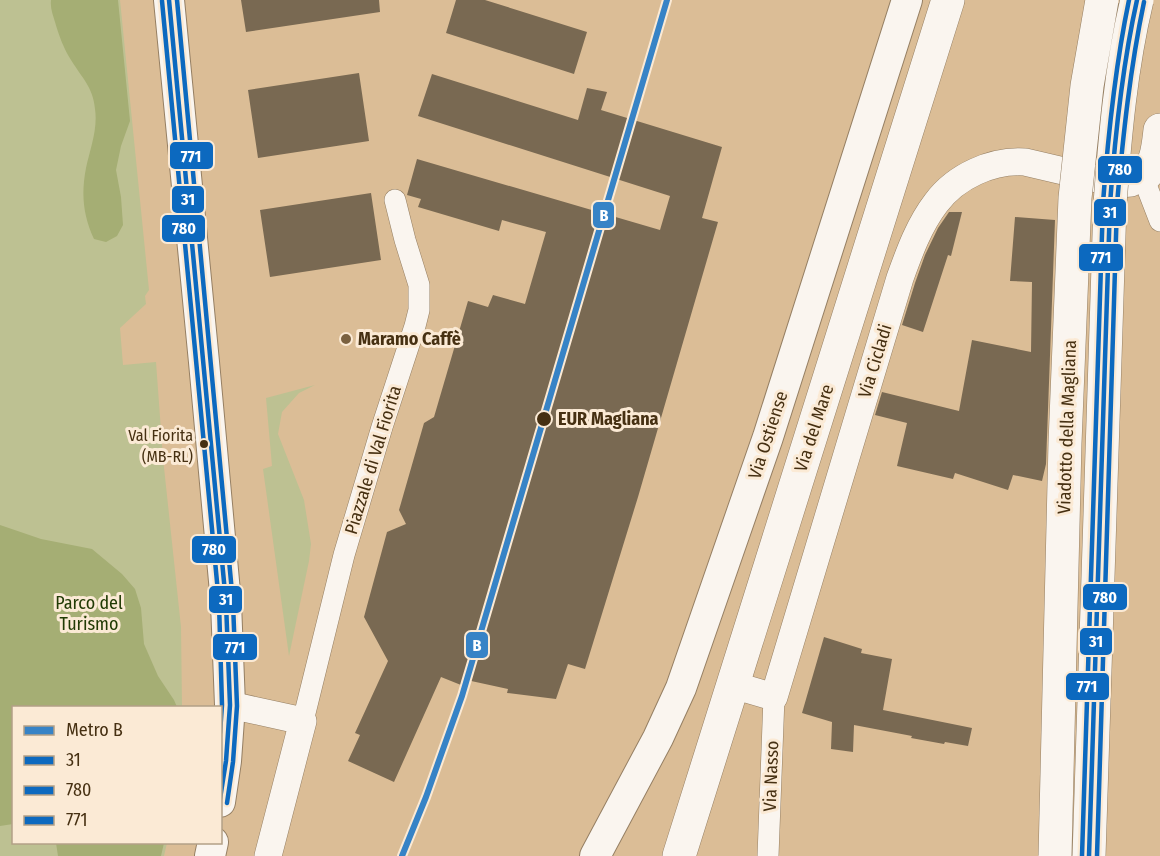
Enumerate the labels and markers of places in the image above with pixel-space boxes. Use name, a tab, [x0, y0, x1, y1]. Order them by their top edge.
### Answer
place label: Maramo Caffè	[358, 328, 461, 350]
marker: Maramo Caffè	[339, 332, 353, 346]
place label: EUR Magliana	[558, 408, 659, 430]
marker: EUR Magliana	[535, 410, 553, 428]
place label: Val Fiorita (MB-RL)	[128, 426, 193, 466]
marker: Val Fiorita (MB-RL)	[198, 438, 210, 450]

